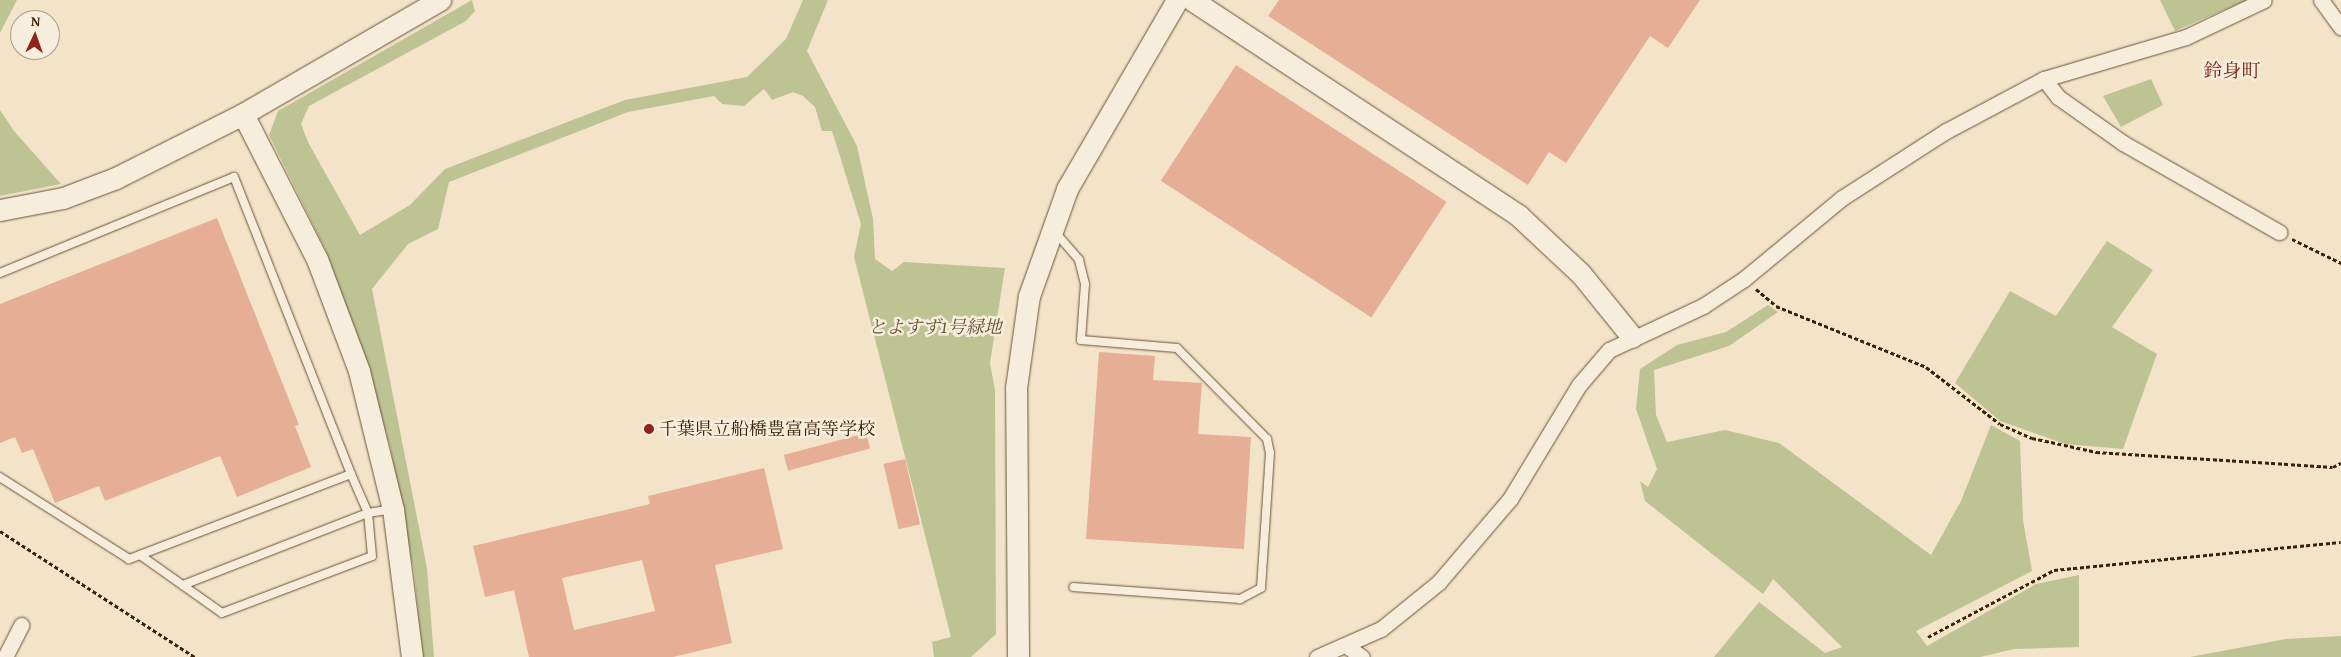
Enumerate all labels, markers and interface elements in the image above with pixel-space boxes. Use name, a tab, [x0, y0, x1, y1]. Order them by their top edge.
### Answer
north arrow	[10, 10, 60, 60]
text: N	[31, 11, 41, 31]
district label: 鈴身町	[2204, 60, 2260, 82]
park label: とよすず1号緑地	[868, 316, 1002, 338]
place label: 千葉県立船橋豊富高等学校	[659, 418, 875, 440]
marker: 千葉県立船橋豊富高等学校	[643, 423, 655, 435]

